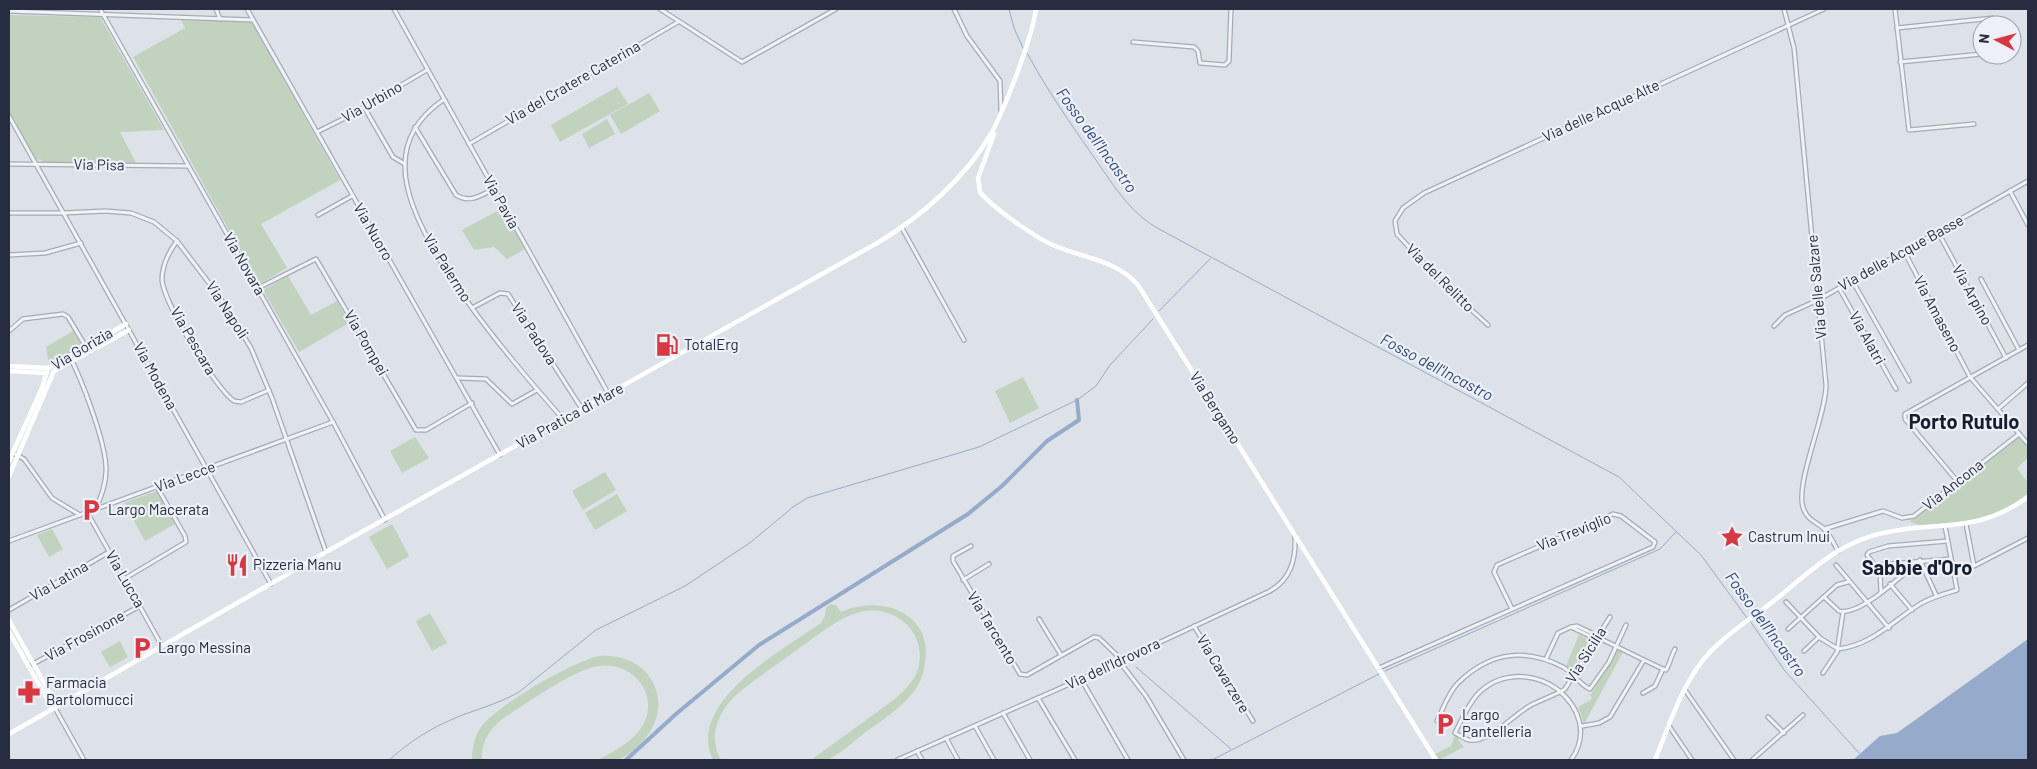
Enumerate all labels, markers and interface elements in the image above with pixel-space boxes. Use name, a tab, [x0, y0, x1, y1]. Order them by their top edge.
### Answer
north arrow	[1972, 15, 2022, 65]
text: N	[1975, 33, 1993, 44]
street label: Via del Cratere Caterina	[502, 36, 643, 128]
street label: Via delle Acque Alte	[1539, 75, 1662, 145]
street label: Via Urbino	[338, 77, 405, 126]
water label: Fosso dell'Incastro	[1053, 84, 1142, 196]
street label: Via Pisa	[73, 155, 125, 173]
street label: Via Pavia	[480, 172, 524, 231]
street label: Via Nuoro	[350, 200, 397, 263]
street label: Via delle Acque Basse	[1835, 210, 1966, 294]
street label: Via Novara	[220, 229, 270, 298]
street label: Via Palermo	[420, 230, 476, 305]
street label: Via delle Salzare	[1802, 234, 1830, 340]
street label: Via del Relitto	[1403, 239, 1479, 315]
street label: Via Arpino	[1949, 261, 1997, 328]
street label: Via Amaseno	[1910, 272, 1966, 355]
street label: Via Napoli	[203, 277, 253, 342]
street label: Via Padova	[508, 299, 562, 368]
street label: Via Pescara	[167, 303, 221, 378]
street label: Via Pompei	[341, 307, 393, 378]
street label: Via Alatri	[1846, 308, 1890, 367]
street label: Via Gorizia	[48, 323, 115, 373]
water label: Fosso dell'Incastro	[1378, 329, 1497, 404]
fuel station icon: TotalErg	[654, 332, 680, 358]
place label: TotalErg	[684, 335, 739, 353]
street label: Via Modena	[130, 339, 182, 412]
street label: Via Bergamo	[1186, 368, 1245, 447]
street label: Via Pratica di Mare	[513, 378, 626, 452]
district label: Porto Rutulo	[1909, 409, 2019, 433]
street label: Via Ancona	[1918, 455, 1986, 513]
street label: Via Lecce	[152, 457, 218, 495]
parking icon: Largo Macerata	[78, 497, 104, 523]
place label: Largo Macerata	[108, 500, 209, 518]
street label: Via Treviglio	[1534, 508, 1613, 554]
place icon: Castrum Inui	[1719, 524, 1745, 550]
place label: Castrum Inui	[1748, 527, 1830, 545]
street label: Via Lucca	[102, 547, 149, 610]
restaurant icon: Pizzeria Manu	[224, 552, 250, 578]
place label: Pizzeria Manu	[253, 555, 342, 573]
district label: Sabbie d'Oro	[1862, 555, 1972, 579]
street label: Via Latina	[26, 556, 91, 604]
water label: Fosso dell'Incastro	[1722, 568, 1811, 680]
street label: Via Tarcento	[964, 588, 1022, 667]
street label: Via Frosinone	[41, 606, 128, 664]
street label: Via Sicilia	[1561, 623, 1609, 686]
street label: Via Cavarzere	[1193, 631, 1254, 716]
street label: Via dell'Idrovora	[1063, 633, 1163, 693]
parking icon: Largo Messina	[129, 635, 155, 661]
place label: Largo Messina	[158, 638, 251, 656]
place label: Farmacia Bartolomucci	[46, 673, 134, 708]
pharmacy icon: Farmacia Bartolomucci	[16, 679, 42, 705]
place label: Largo Pantelleria	[1462, 705, 1532, 740]
parking icon: Largo Pantelleria	[1432, 711, 1458, 737]

